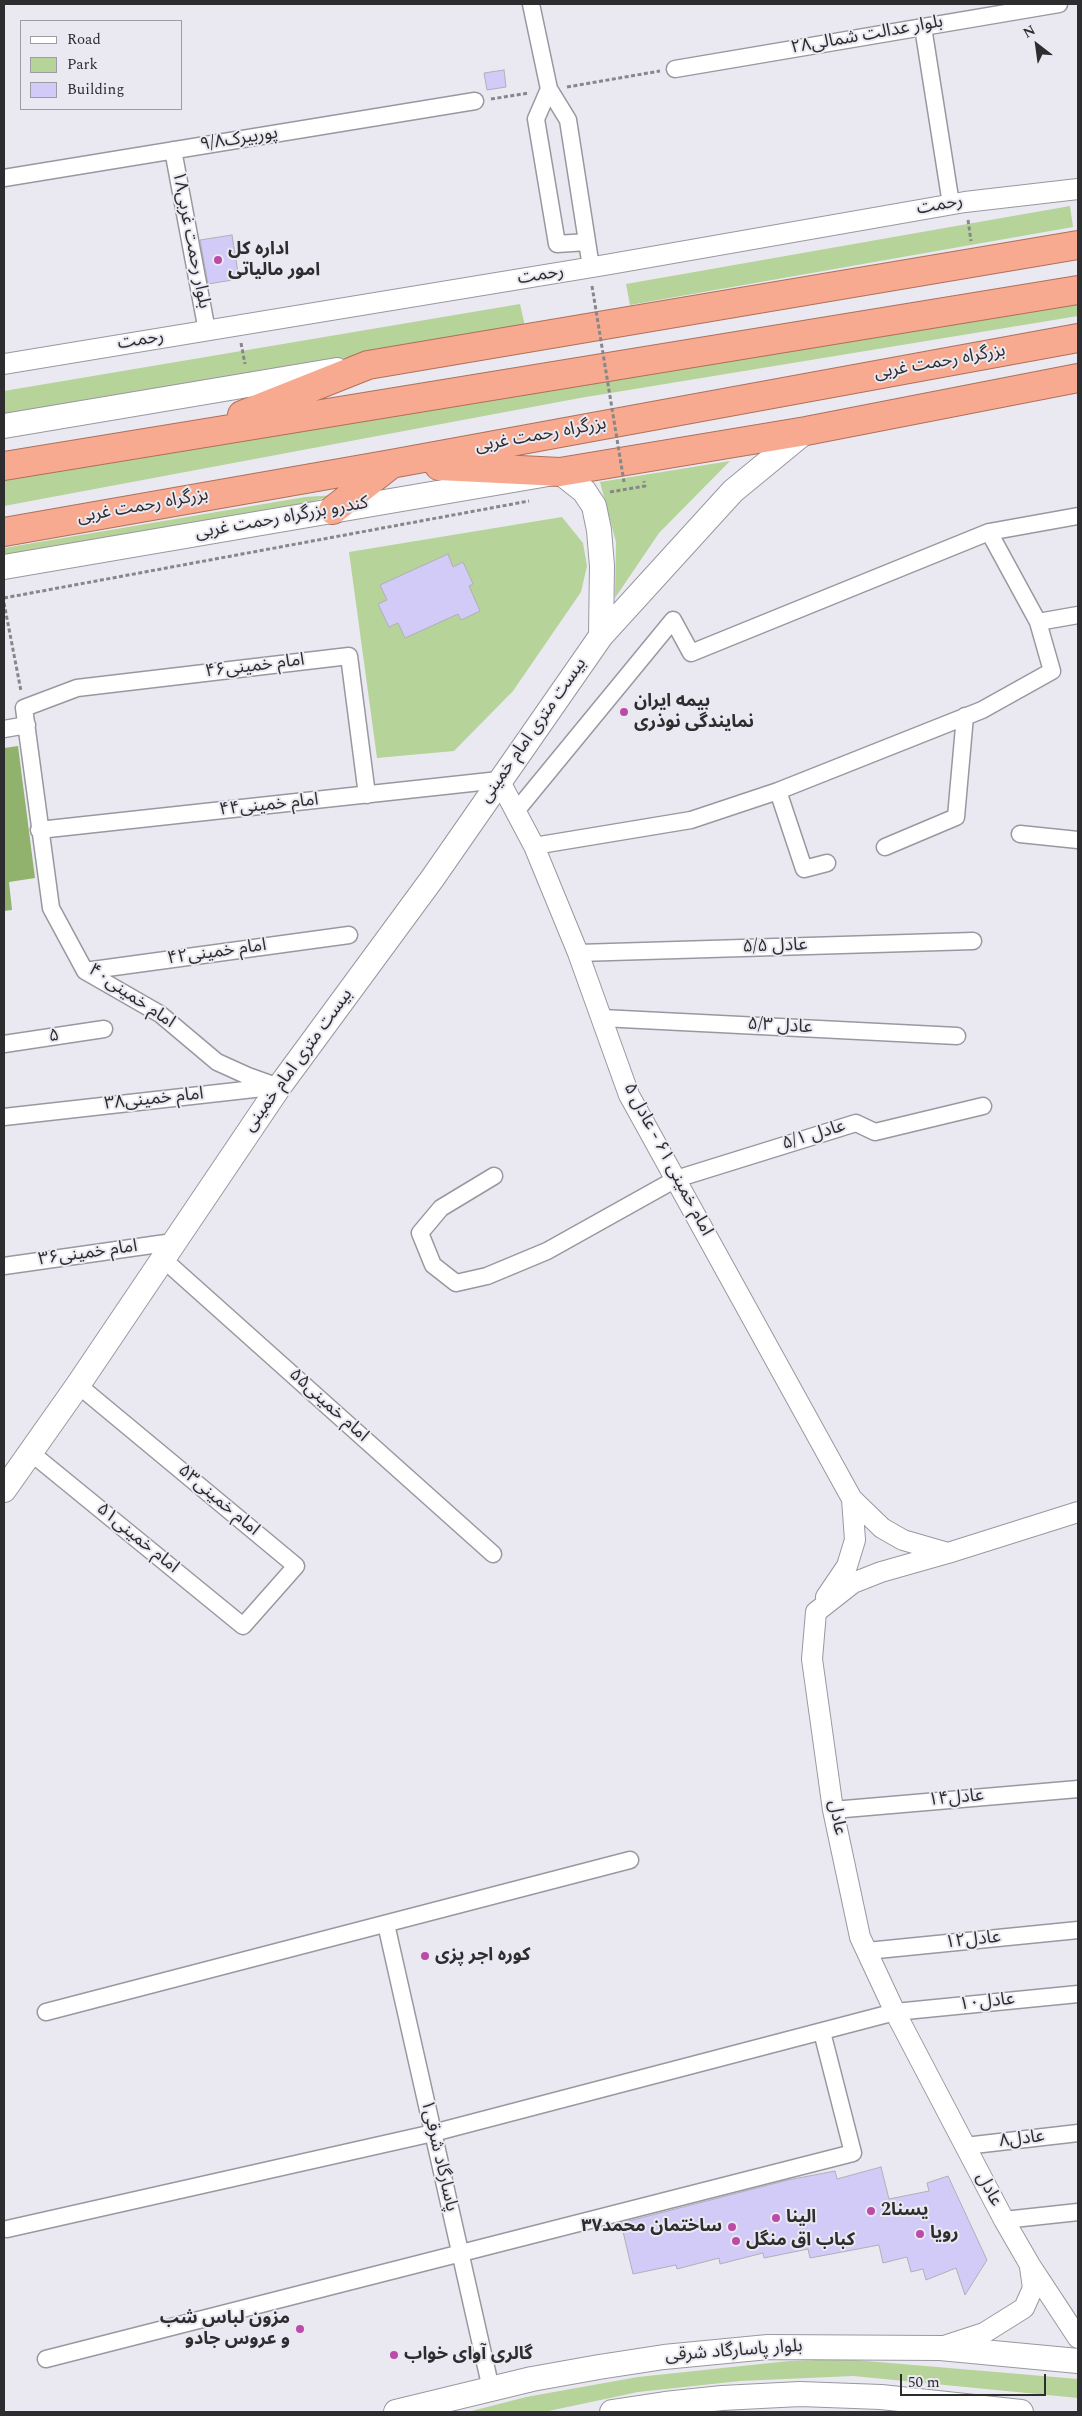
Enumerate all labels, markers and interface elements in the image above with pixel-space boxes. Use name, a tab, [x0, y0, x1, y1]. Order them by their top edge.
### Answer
street label: بلوار عدالت شمالی۲۸	[789, 12, 945, 60]
legend	[20, 20, 182, 110]
north arrow	[1012, 20, 1062, 70]
text: N	[1019, 20, 1039, 44]
text: Road	[67, 28, 101, 51]
text: Park	[67, 53, 98, 76]
text: Building	[67, 78, 124, 101]
street label: پوربیرک۹/۸	[198, 123, 280, 157]
street label: بلوار رحمت غربی۱۸	[166, 169, 214, 311]
street label: رحمت	[915, 191, 965, 221]
place label: اداره کل امور مالیاتی	[228, 239, 320, 282]
marker: اداره کل امور مالیاتی	[212, 254, 224, 266]
street label: رحمت	[516, 262, 566, 290]
street label: رحمت	[116, 327, 166, 355]
street label: بزرگراه رحمت غربی	[873, 341, 1007, 385]
street label: بزرگراه رحمت غربی	[474, 414, 608, 458]
street label: بزرگراه رحمت غربی	[76, 485, 210, 529]
street label: کندرو بزرگراه رحمت غربی	[194, 493, 370, 545]
street label: امام خمینی۴۶	[204, 650, 306, 684]
street label: بیست متری امام خمینی	[476, 654, 592, 808]
place label: بیمه ایران نمایندگی نوذری	[634, 691, 754, 734]
marker: بیمه ایران نمایندگی نوذری	[618, 706, 630, 718]
street label: ۴۴امام خمینی	[218, 790, 320, 822]
street label: امام خمینی۴۲	[166, 935, 268, 971]
street label: عادل ۵/۵	[742, 935, 808, 959]
street label: امام خمینی۴۰	[84, 960, 178, 1034]
street label: بیست متری امام خمینی	[240, 985, 358, 1137]
street label: عادل ۵/۳	[747, 1015, 813, 1039]
street label: ۵	[47, 1026, 61, 1048]
street label: امام خمینی ۶۱ - عادل ۵	[617, 1080, 717, 1240]
street label: امام خمینی۳۸	[103, 1084, 205, 1116]
street label: عادل ۵/۱	[780, 1116, 848, 1156]
street label: امام خمینی۳۶	[37, 1236, 139, 1272]
street label: امام خمینی۵۵	[284, 1365, 372, 1447]
street label: امام خمینی۵۳	[173, 1461, 263, 1541]
street label: امام خمینی۵۱	[91, 1499, 183, 1579]
street label: عادل۱۴	[927, 1786, 985, 1812]
street label: عادل	[822, 1799, 850, 1837]
street label: عادل۱۲	[944, 1927, 1002, 1955]
place label: کوره اجر پزی	[435, 1945, 530, 1967]
marker: کوره اجر پزی	[419, 1950, 431, 1962]
street label: عادل۱۰	[958, 1989, 1016, 2017]
street label: پاسارگاد شرقی۱	[415, 2098, 461, 2214]
street label: ۸عادل	[998, 2126, 1046, 2154]
street label: عادل	[970, 2169, 1006, 2211]
place label: یسنا2	[881, 2200, 929, 2222]
marker: یسنا2	[865, 2205, 877, 2217]
place label: الینا	[786, 2207, 816, 2229]
marker: الینا	[770, 2212, 782, 2224]
place label: ساختمان محمد۳۷	[581, 2216, 722, 2238]
marker: ساختمان محمد۳۷	[726, 2221, 738, 2233]
place label: رویا	[930, 2223, 959, 2245]
marker: رویا	[914, 2228, 926, 2240]
place label: کباب اق منگل	[746, 2230, 855, 2252]
marker: کباب اق منگل	[730, 2235, 742, 2247]
place label: مزون لباس شب و عروس جادو	[160, 2308, 290, 2350]
marker: مزون لباس شب و عروس جادو	[294, 2323, 306, 2335]
street label: بلوار پاسارگاد شرقی	[665, 2336, 803, 2368]
place label: گالری آوای خواب	[404, 2344, 533, 2366]
marker: گالری آوای خواب	[388, 2349, 400, 2361]
scale bar	[902, 2364, 1048, 2396]
text: 50 m	[908, 2371, 940, 2394]

